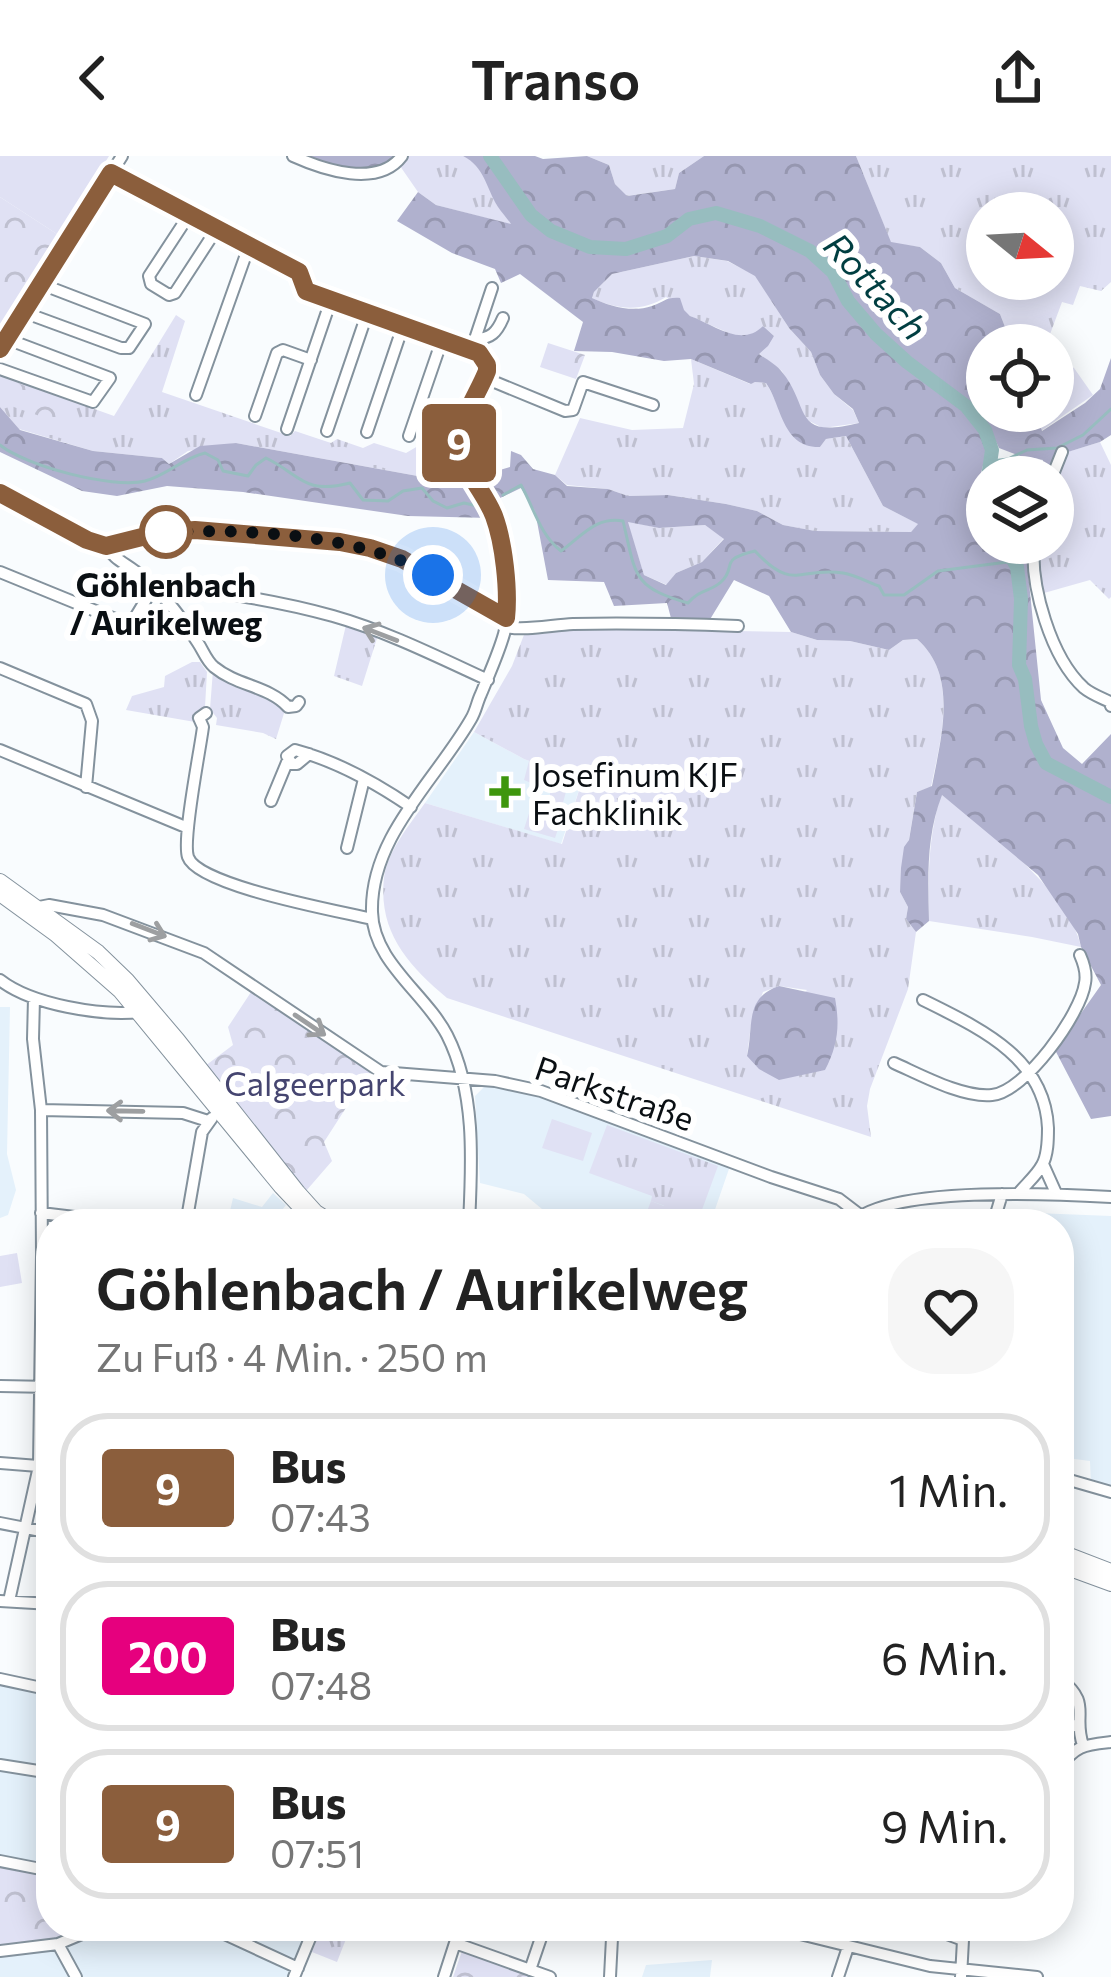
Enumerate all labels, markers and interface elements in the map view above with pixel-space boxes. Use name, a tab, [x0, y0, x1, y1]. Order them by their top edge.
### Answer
icon: back	[60, 45, 126, 111]
text: Transo	[471, 45, 640, 111]
icon: share	[985, 45, 1051, 111]
north arrow	[966, 192, 1074, 300]
map controls	[966, 192, 1074, 564]
water label: Rottach	[816, 222, 938, 348]
button: locate	[966, 324, 1074, 432]
line badge: 9	[420, 404, 498, 482]
text: 9	[446, 417, 472, 469]
button: layers	[966, 456, 1074, 564]
marker: Göhlenbach / Aurikelweg	[141, 507, 191, 557]
your location	[403, 545, 463, 605]
place label: Göhlenbach / Aurikelweg	[70, 563, 262, 642]
one-way arrow	[363, 621, 400, 643]
place label: Josefinum KJF Fachklinik	[532, 753, 738, 832]
marker: Josefinum KJF Fachklinik	[489, 776, 521, 808]
one-way arrow	[130, 921, 167, 943]
one-way arrow	[292, 1013, 326, 1038]
street label: Parkstraße	[530, 1046, 700, 1138]
park label: Calgeerpark	[224, 1062, 406, 1103]
one-way arrow	[106, 1100, 145, 1123]
button: heart	[888, 1248, 1014, 1374]
text: Göhlenbach / Aurikelweg	[96, 1252, 748, 1322]
text: Zu Fuß · 4 Min. · 250 m	[96, 1332, 488, 1380]
text: Bus	[270, 1437, 346, 1492]
text: 1 Min.	[889, 1461, 1008, 1516]
text: 9	[155, 1462, 181, 1514]
text: 07:43	[270, 1492, 371, 1540]
text: Bus	[270, 1605, 346, 1660]
text: 6 Min.	[881, 1629, 1008, 1684]
text: 200	[128, 1630, 208, 1682]
text: 07:48	[270, 1660, 372, 1708]
text: Bus	[270, 1773, 346, 1828]
text: 9 Min.	[881, 1797, 1008, 1852]
text: 9	[155, 1798, 181, 1850]
text: 07:51	[270, 1828, 364, 1876]

